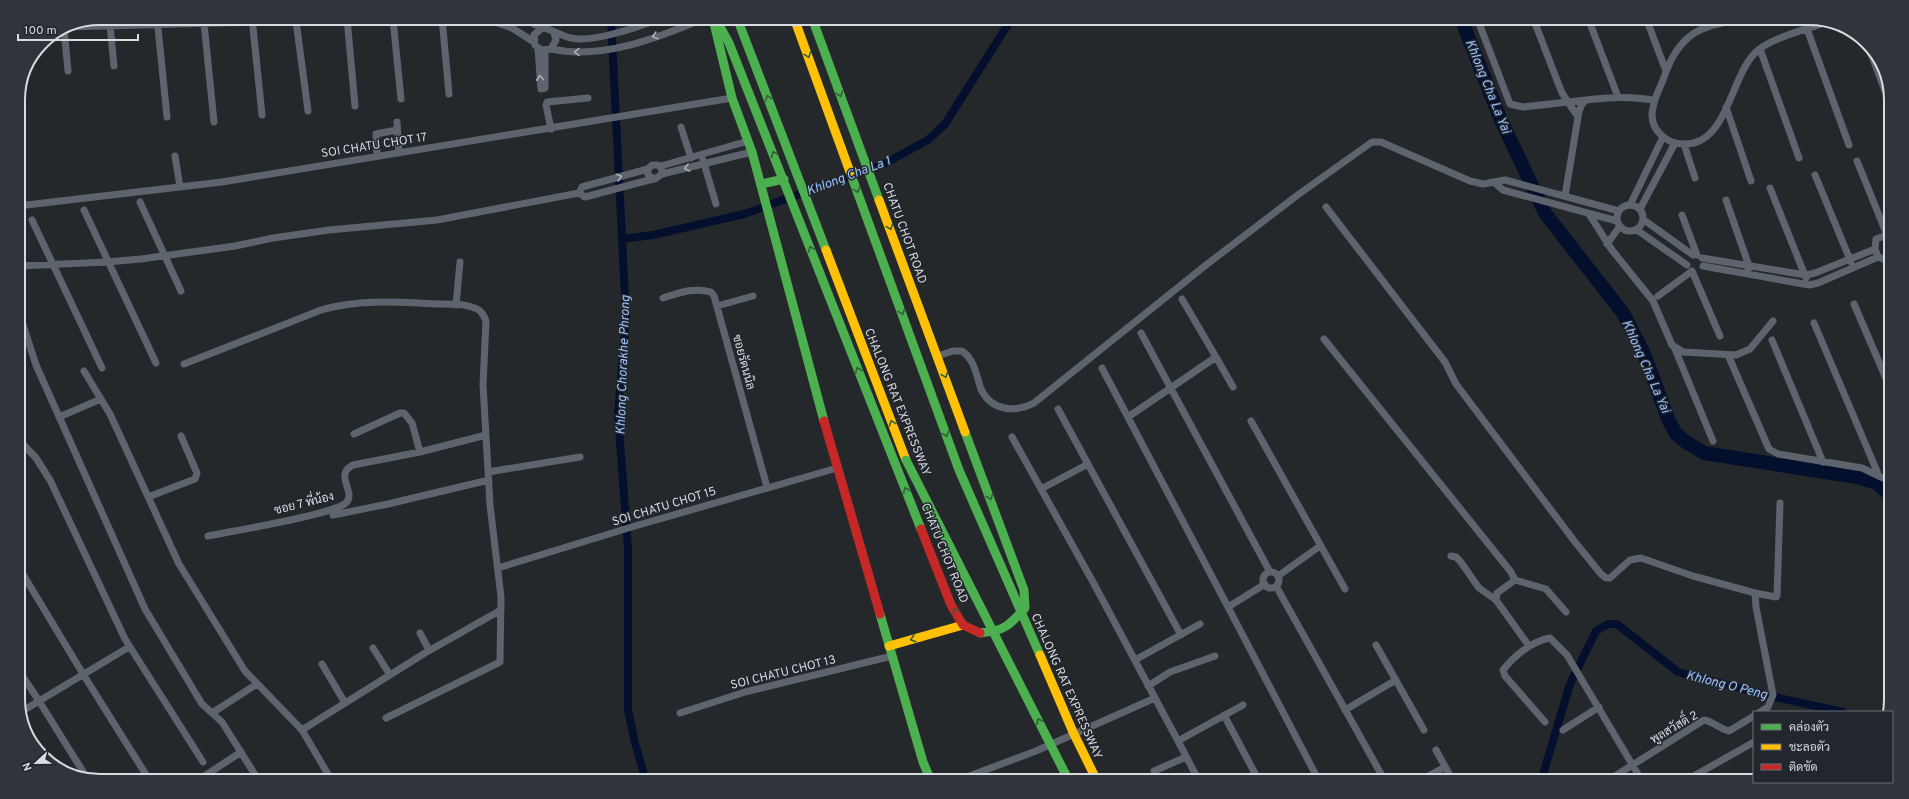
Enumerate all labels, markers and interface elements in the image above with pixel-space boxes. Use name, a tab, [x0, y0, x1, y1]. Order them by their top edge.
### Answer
scale bar	[18, 16, 138, 42]
text: 100 m	[24, 23, 57, 39]
one-way arrow	[652, 32, 659, 40]
water label: Khlong Cha La Yai	[1461, 37, 1514, 137]
one-way arrow	[574, 48, 580, 56]
one-way arrow	[803, 51, 811, 58]
one-way arrow	[535, 75, 544, 81]
one-way arrow	[836, 90, 844, 97]
one-way arrow	[765, 95, 773, 102]
street label: SOI CHATU CHOT 17	[320, 130, 428, 162]
one-way arrow	[770, 150, 778, 157]
water label: Khlong Cha La 1	[805, 153, 893, 200]
one-way arrow	[683, 164, 690, 172]
one-way arrow	[615, 173, 622, 182]
street label: CHATU CHOT ROAD	[878, 181, 930, 286]
one-way arrow	[852, 186, 861, 193]
one-way arrow	[886, 223, 894, 230]
one-way arrow	[808, 245, 816, 252]
water label: Khlong Chorakhe Phrong	[614, 294, 634, 435]
one-way arrow	[897, 308, 905, 315]
water label: Khlong Cha La Yai	[1617, 318, 1673, 417]
street label: CHALONG RAT EXPRESSWAY	[860, 326, 934, 479]
street label: ซอยรัตนนิล	[728, 333, 758, 392]
one-way arrow	[855, 366, 863, 373]
one-way arrow	[941, 371, 949, 378]
one-way arrow	[889, 420, 897, 427]
one-way arrow	[941, 431, 950, 438]
street label: SOI CHATU CHOT 15	[610, 483, 718, 530]
street label: ซอย 7 พี่น้อง	[272, 485, 336, 519]
one-way arrow	[903, 487, 911, 494]
one-way arrow	[986, 493, 994, 500]
street label: CHATU CHOT ROAD	[917, 501, 971, 606]
one-way arrow	[952, 608, 959, 615]
street label: CHALONG RAT EXPRESSWAY	[1027, 611, 1106, 762]
one-way arrow	[910, 634, 917, 643]
street label: SOI CHATU CHOT 13	[729, 652, 838, 694]
water label: Khlong O Peng	[1684, 668, 1770, 704]
street label: พูลสวัสดิ์ 2	[1645, 704, 1701, 748]
legend	[1753, 711, 1893, 783]
one-way arrow	[1036, 718, 1043, 726]
text: คล่องตัว	[1789, 720, 1829, 736]
text: ชะลอตัว	[1789, 740, 1830, 756]
north arrow	[16, 743, 56, 783]
text: N	[20, 760, 36, 773]
text: ติดขัด	[1789, 760, 1818, 776]

